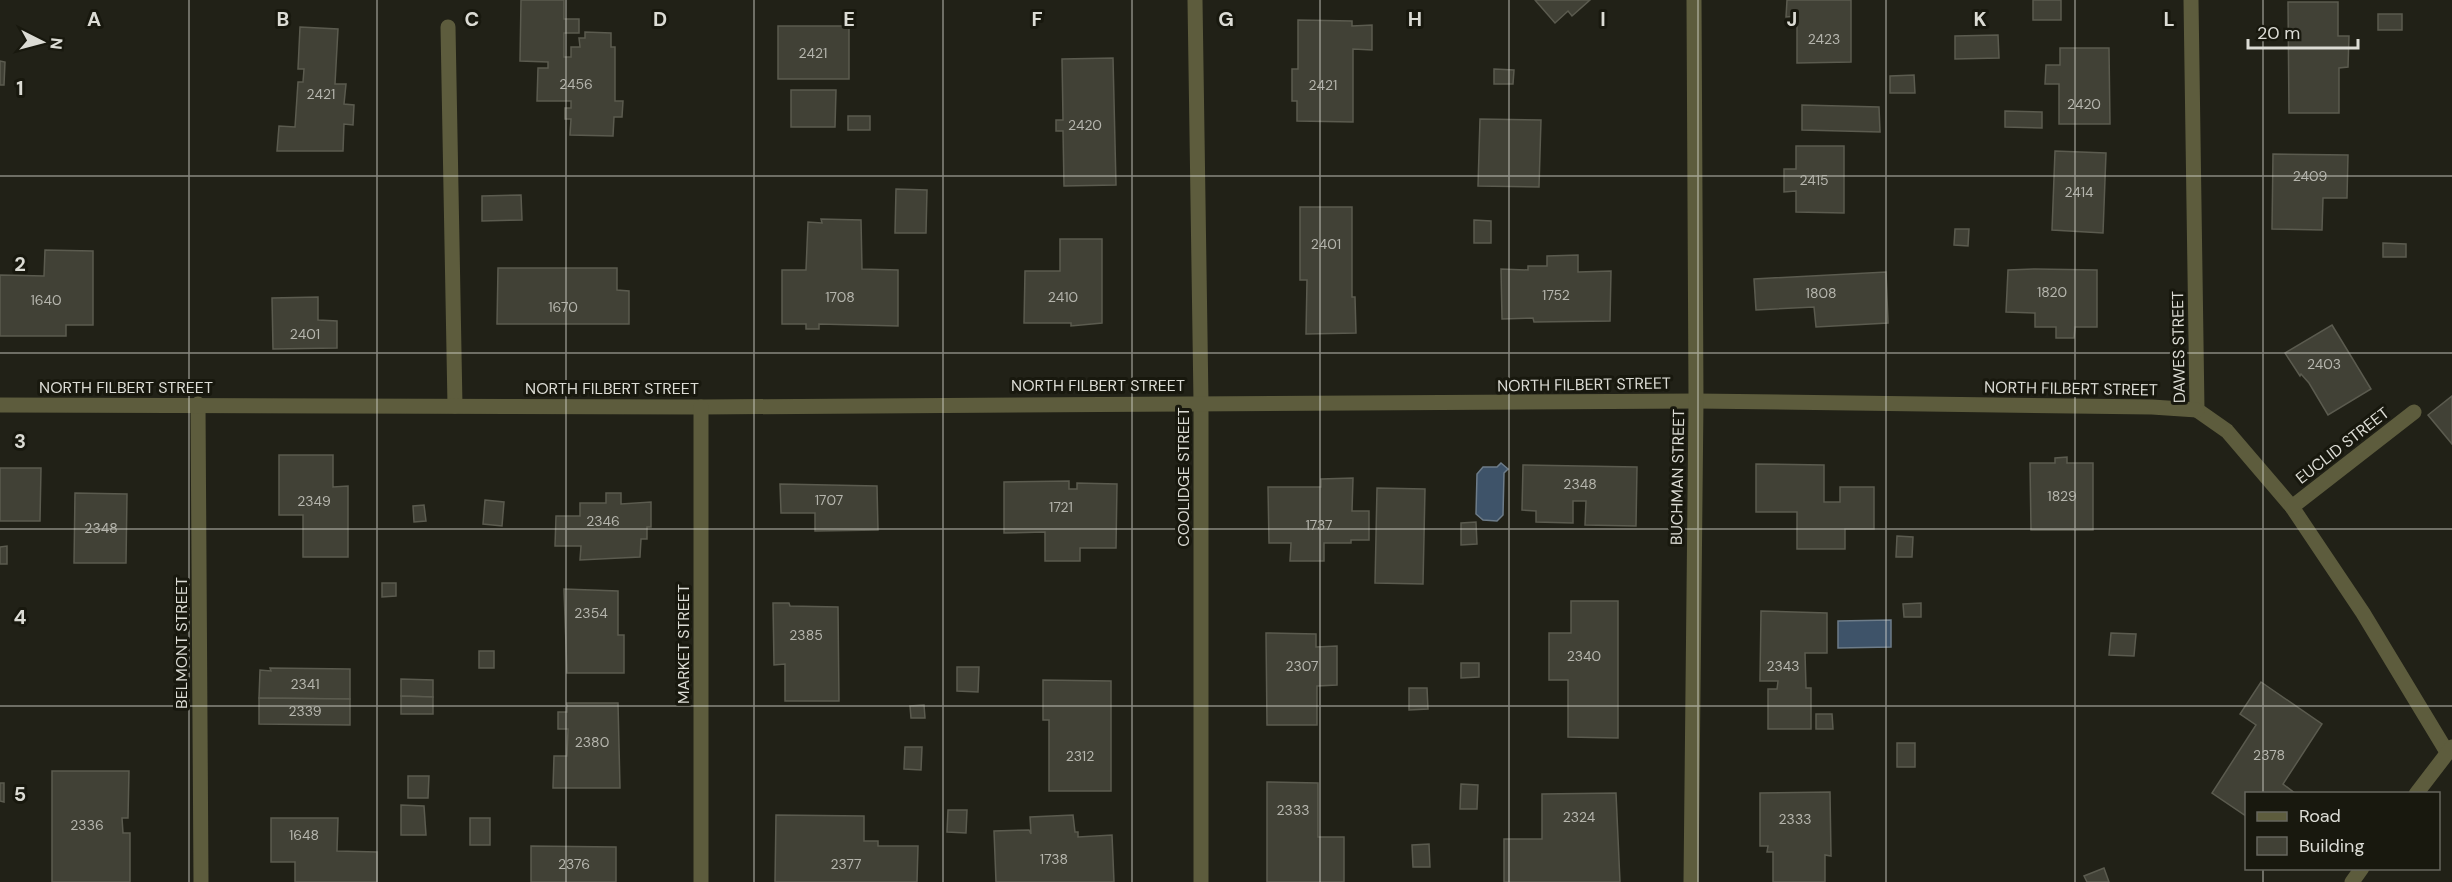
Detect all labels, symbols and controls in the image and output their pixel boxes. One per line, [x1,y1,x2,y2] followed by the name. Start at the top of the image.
[87,6,101,32] text: A
[277,6,289,32] text: B
[465,6,479,32] text: C
[653,6,667,32] text: D
[843,6,855,32] text: E
[1031,6,1043,32] text: F
[1218,6,1234,32] text: G
[1408,6,1422,32] text: H
[1600,6,1606,32] text: I
[1787,6,1797,32] text: J
[1973,6,1987,32] text: K
[2163,6,2175,32] text: L
[12,12,72,72] north arrow
[2248,12,2358,50] scale bar
[2257,21,2300,45] text: 20 m
[1808,30,1840,48] house number: 2423
[45,37,67,50] text: N
[799,44,827,62] house number: 2421
[16,75,24,101] text: 1
[559,75,593,93] house number: 2456
[1309,76,1337,94] house number: 2421
[307,85,335,103] house number: 2421
[2067,95,2101,113] house number: 2420
[1068,116,1102,134] house number: 2420
[2293,167,2328,185] house number: 2409
[1799,171,1829,189] house number: 2415
[2064,183,2094,201] house number: 2414
[1311,235,1341,253] house number: 2401
[14,251,26,277] text: 2
[2037,283,2067,301] house number: 1820
[1806,284,1836,302] house number: 1808
[1542,286,1570,304] house number: 1752
[825,288,855,306] house number: 1708
[1048,288,1078,306] house number: 2410
[30,291,62,309] house number: 1640
[2167,291,2190,403] street label: DAWES STREET
[548,298,578,316] house number: 1670
[290,325,320,343] house number: 2401
[2307,355,2341,373] house number: 2403
[1497,372,1671,397] street label: NORTH FILBERT STREET
[1011,375,1185,396] street label: NORTH FILBERT STREET
[1984,376,2158,401] street label: NORTH FILBERT STREET
[39,377,213,398] street label: NORTH FILBERT STREET
[525,378,699,399] street label: NORTH FILBERT STREET
[2291,402,2393,488] street label: EUCLID STREET
[1173,407,1194,547] street label: COOLIDGE STREET
[1666,409,1689,545] street label: BUCHMAN STREET
[14,428,26,454] text: 3
[1563,475,1597,493] house number: 2348
[2047,487,2077,505] house number: 1829
[815,491,843,509] house number: 1707
[297,492,331,510] house number: 2349
[1049,498,1073,516] house number: 1721
[586,512,620,530] house number: 2346
[1306,516,1333,534] house number: 1737
[84,519,118,537] house number: 2348
[171,577,192,709] street label: BELMONT STREET
[673,584,694,704] street label: MARKET STREET
[14,604,27,630] text: 4
[574,604,608,622] house number: 2354
[789,626,823,644] house number: 2385
[1567,647,1601,665] house number: 2340
[1285,657,1319,675] house number: 2307
[1766,657,1800,675] house number: 2343
[290,675,320,693] house number: 2341
[289,702,322,720] house number: 2339
[575,733,609,751] house number: 2380
[2253,746,2285,764] house number: 2378
[1066,747,1094,765] house number: 2312
[14,781,26,807] text: 5
[2245,792,2440,870] legend
[1277,801,1309,819] house number: 2333
[2299,804,2341,828] text: Road
[1563,808,1596,826] house number: 2324
[1779,810,1811,828] house number: 2333
[70,816,104,834] house number: 2336
[289,826,319,844] house number: 1648
[2299,834,2364,858] text: Building
[1040,850,1068,868] house number: 1738
[558,855,590,873] house number: 2376
[830,855,862,873] house number: 2377

